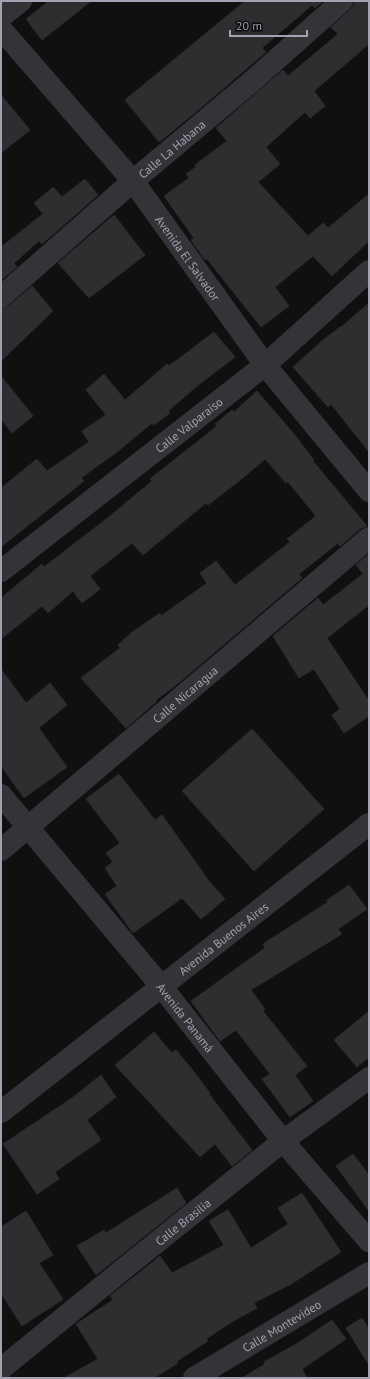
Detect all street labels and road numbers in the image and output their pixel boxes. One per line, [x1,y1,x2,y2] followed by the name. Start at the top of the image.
[135,116,208,181] street label: Calle La Habana
[152,212,224,304] street label: Avenida El Salvador
[152,394,225,456] street label: Calle Valparaíso
[149,662,220,726] street label: Calle Nicaragua
[175,898,271,978] street label: Avenida Buenos Aires
[154,980,218,1055] street label: Avenida Panamá
[152,1195,214,1248] street label: Calle Brasilia
[239,1296,324,1355] street label: Calle Montevideo

